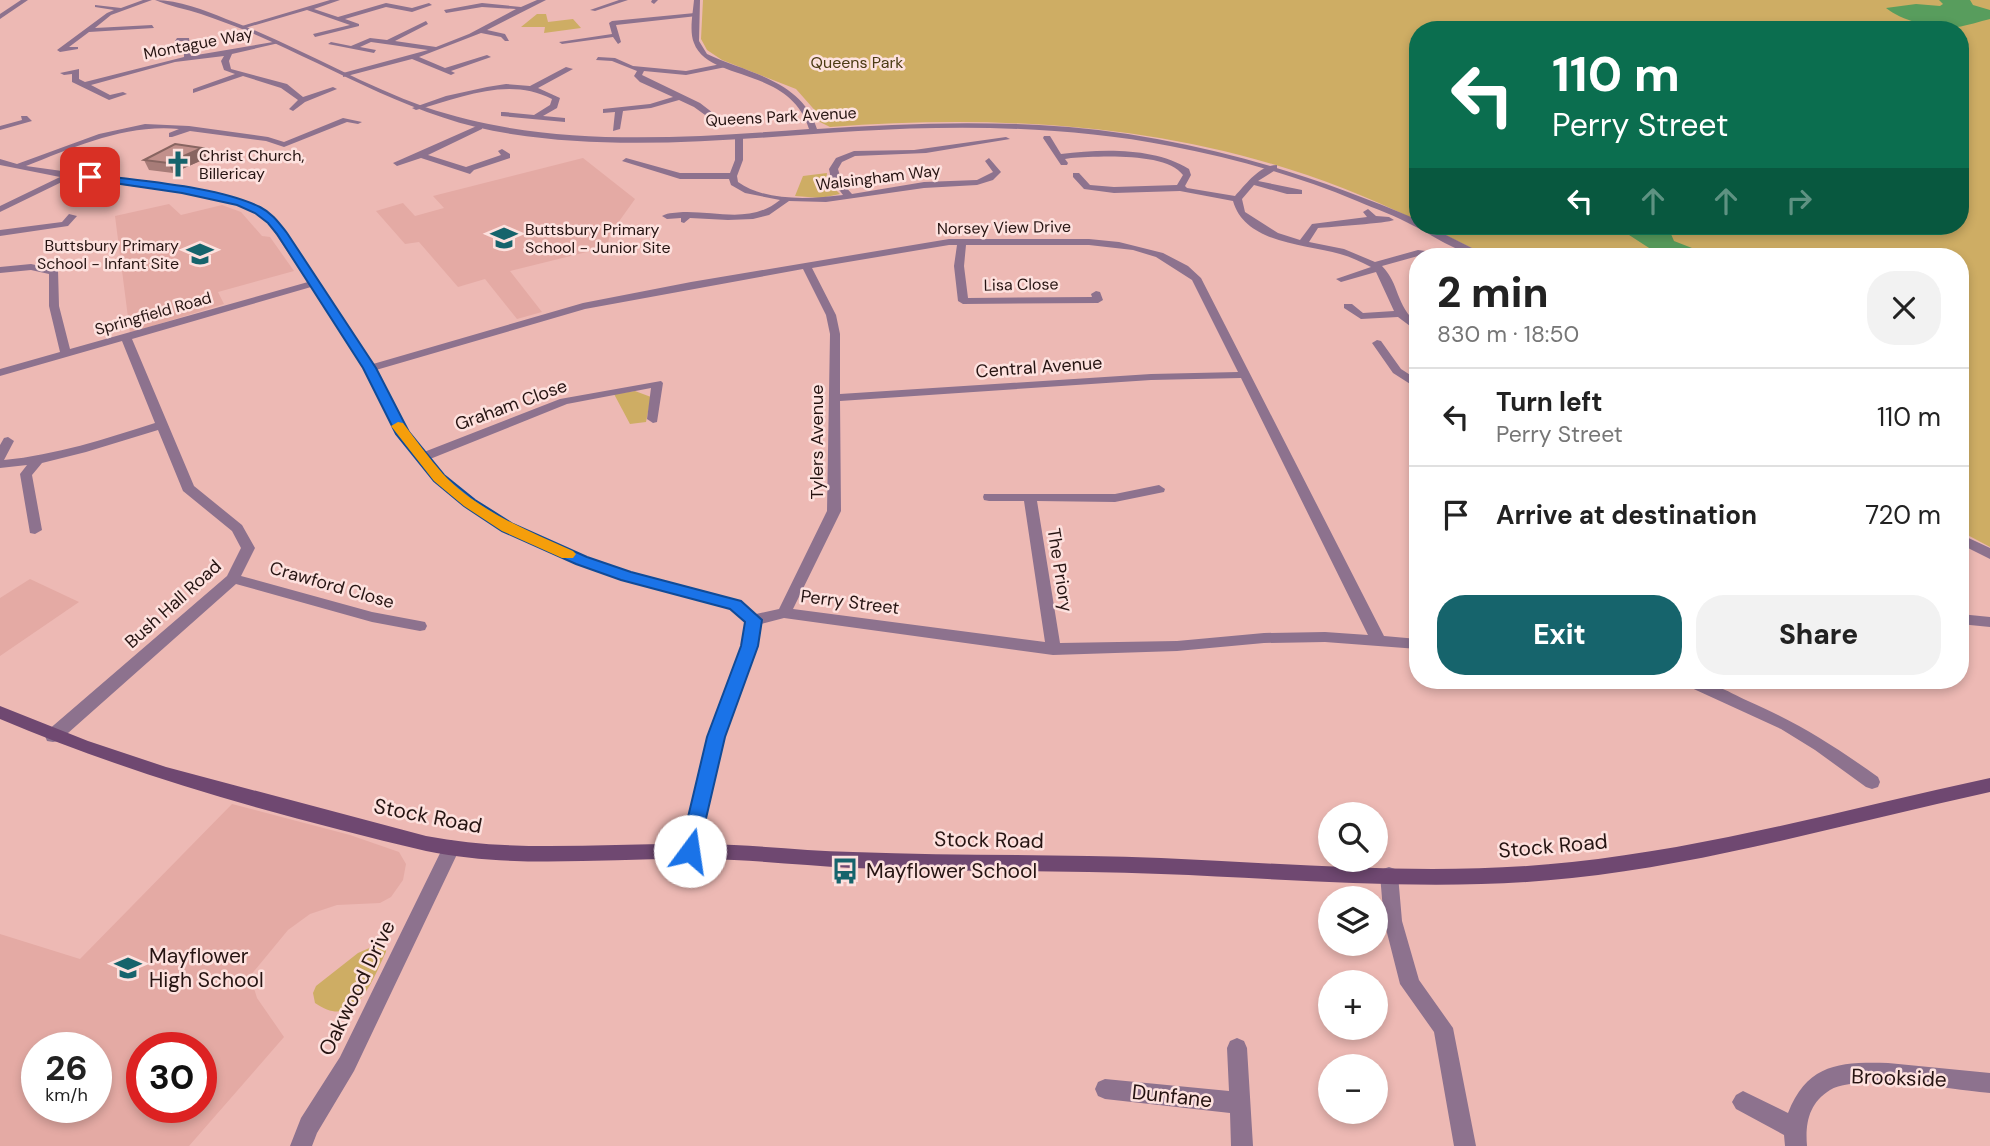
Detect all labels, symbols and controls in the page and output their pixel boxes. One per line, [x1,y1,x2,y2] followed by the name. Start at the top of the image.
[142,23,254,64] street label: Montague Way
[1552,42,1680,106] text: 110 m
[1437,49,1528,140] icon: left
[811,52,903,73] park label: Queens Park
[705,102,857,131] street label: Queens Park Avenue
[1552,104,1728,146] text: Perry Street
[199,145,304,184] place label: Christ Church, Billericay
[60,147,120,207] pin
[163,149,193,179] church icon: Christ Church, Billericay
[71,158,109,196] icon: arrive
[815,159,942,196] street label: Walsingham Way
[1561,182,1599,220] icon: left
[1634,182,1672,220] icon: ahead
[1707,182,1745,220] icon: ahead
[1780,182,1818,220] icon: right
[937,216,1071,239] street label: Norsey View Drive
[525,219,670,258] place label: Buttsbury Primary School - Junior Site
[489,223,519,253] school or university icon: Buttsbury Primary School - Junior Site
[37,235,179,274] place label: Buttsbury Primary School - Infant Site
[185,239,215,269] school or university icon: Buttsbury Primary School - Infant Site
[1437,265,1548,320] text: 2 min
[1867,271,1941,345] button: close
[983,273,1059,296] street label: Lisa Close
[92,287,214,340] street label: Springfield Road
[1437,319,1579,349] text: 830 m · 18:50
[975,351,1103,383] street label: Central Avenue
[451,374,571,436] street label: Graham Close
[805,384,829,500] street label: Tylers Avenue
[1496,385,1603,419] text: Turn left
[1437,398,1475,436] icon: left
[1877,400,1941,434] text: 110 m
[1496,419,1623,449] text: Perry Street
[1437,496,1475,534] icon: arrive
[1496,498,1757,532] text: Arrive at destination
[1865,498,1941,532] text: 720 m
[1042,527,1078,613] street label: The Priory
[120,554,226,654] street label: Bush Hall Road
[267,556,397,614] street label: Crawford Close
[799,584,901,620] street label: Perry Street
[1437,595,1682,675] button: Exit
[1696,595,1941,675] button: Share
[372,792,484,840] street label: Stock Road
[1318,802,1388,1124] map controls
[1318,802,1388,872] button: search
[653,814,727,888] position arrow
[934,825,1044,855] street label: Stock Road
[1497,827,1609,865] street label: Stock Road
[830,856,860,886] bus stop icon: Mayflower School
[866,857,1037,885] place label: Mayflower School
[1318,886,1388,956] button: layers
[312,916,402,1060] street label: Oakwood Drive
[149,942,264,994] place label: Mayflower High School
[113,953,143,983] school or university icon: Mayflower High School
[1318,970,1388,1040] button: +
[126,1032,217,1123] speed limit sign: 30
[45,1045,88,1091] text: 26
[1318,1054,1388,1124] button: −
[1851,1062,1947,1094] street label: Brookside
[1130,1078,1214,1114] street label: Dunfane
[45,1083,88,1107] text: km/h

